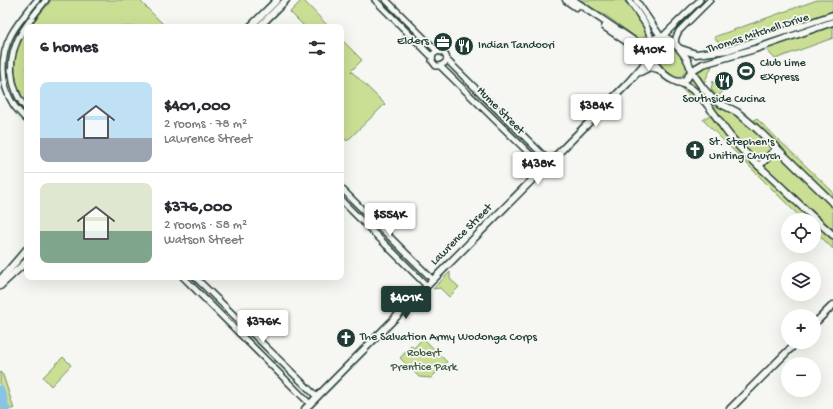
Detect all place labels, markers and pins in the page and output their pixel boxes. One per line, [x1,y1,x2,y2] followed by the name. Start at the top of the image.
[432,31,454,53] office icon: Elders
[397,35,430,49] place label: Elders
[453,35,475,57] restaurant icon: Indian Tandoori
[621,38,677,72] pin: $410K
[478,39,555,53] place label: Indian Tandoori
[760,57,806,85] place label: Club Lime Express
[735,60,757,82] sports icon: Club Lime Express
[713,70,735,92] restaurant icon: Southside Cucina
[682,93,766,107] place label: Southside Cucina
[568,94,624,128] pin: $384K
[709,136,781,164] place label: St. Stephen's Uniting Church
[684,139,706,161] church icon: St. Stephen's Uniting Church
[510,152,566,186] pin: $438K
[362,203,418,237] pin: $554K
[378,286,434,320] pin: $401K
[235,310,291,344] pin: $376K
[335,327,357,349] church icon: The Salvation Army Wodonga Corps
[359,331,537,345] place label: The Salvation Army Wodonga Corps

